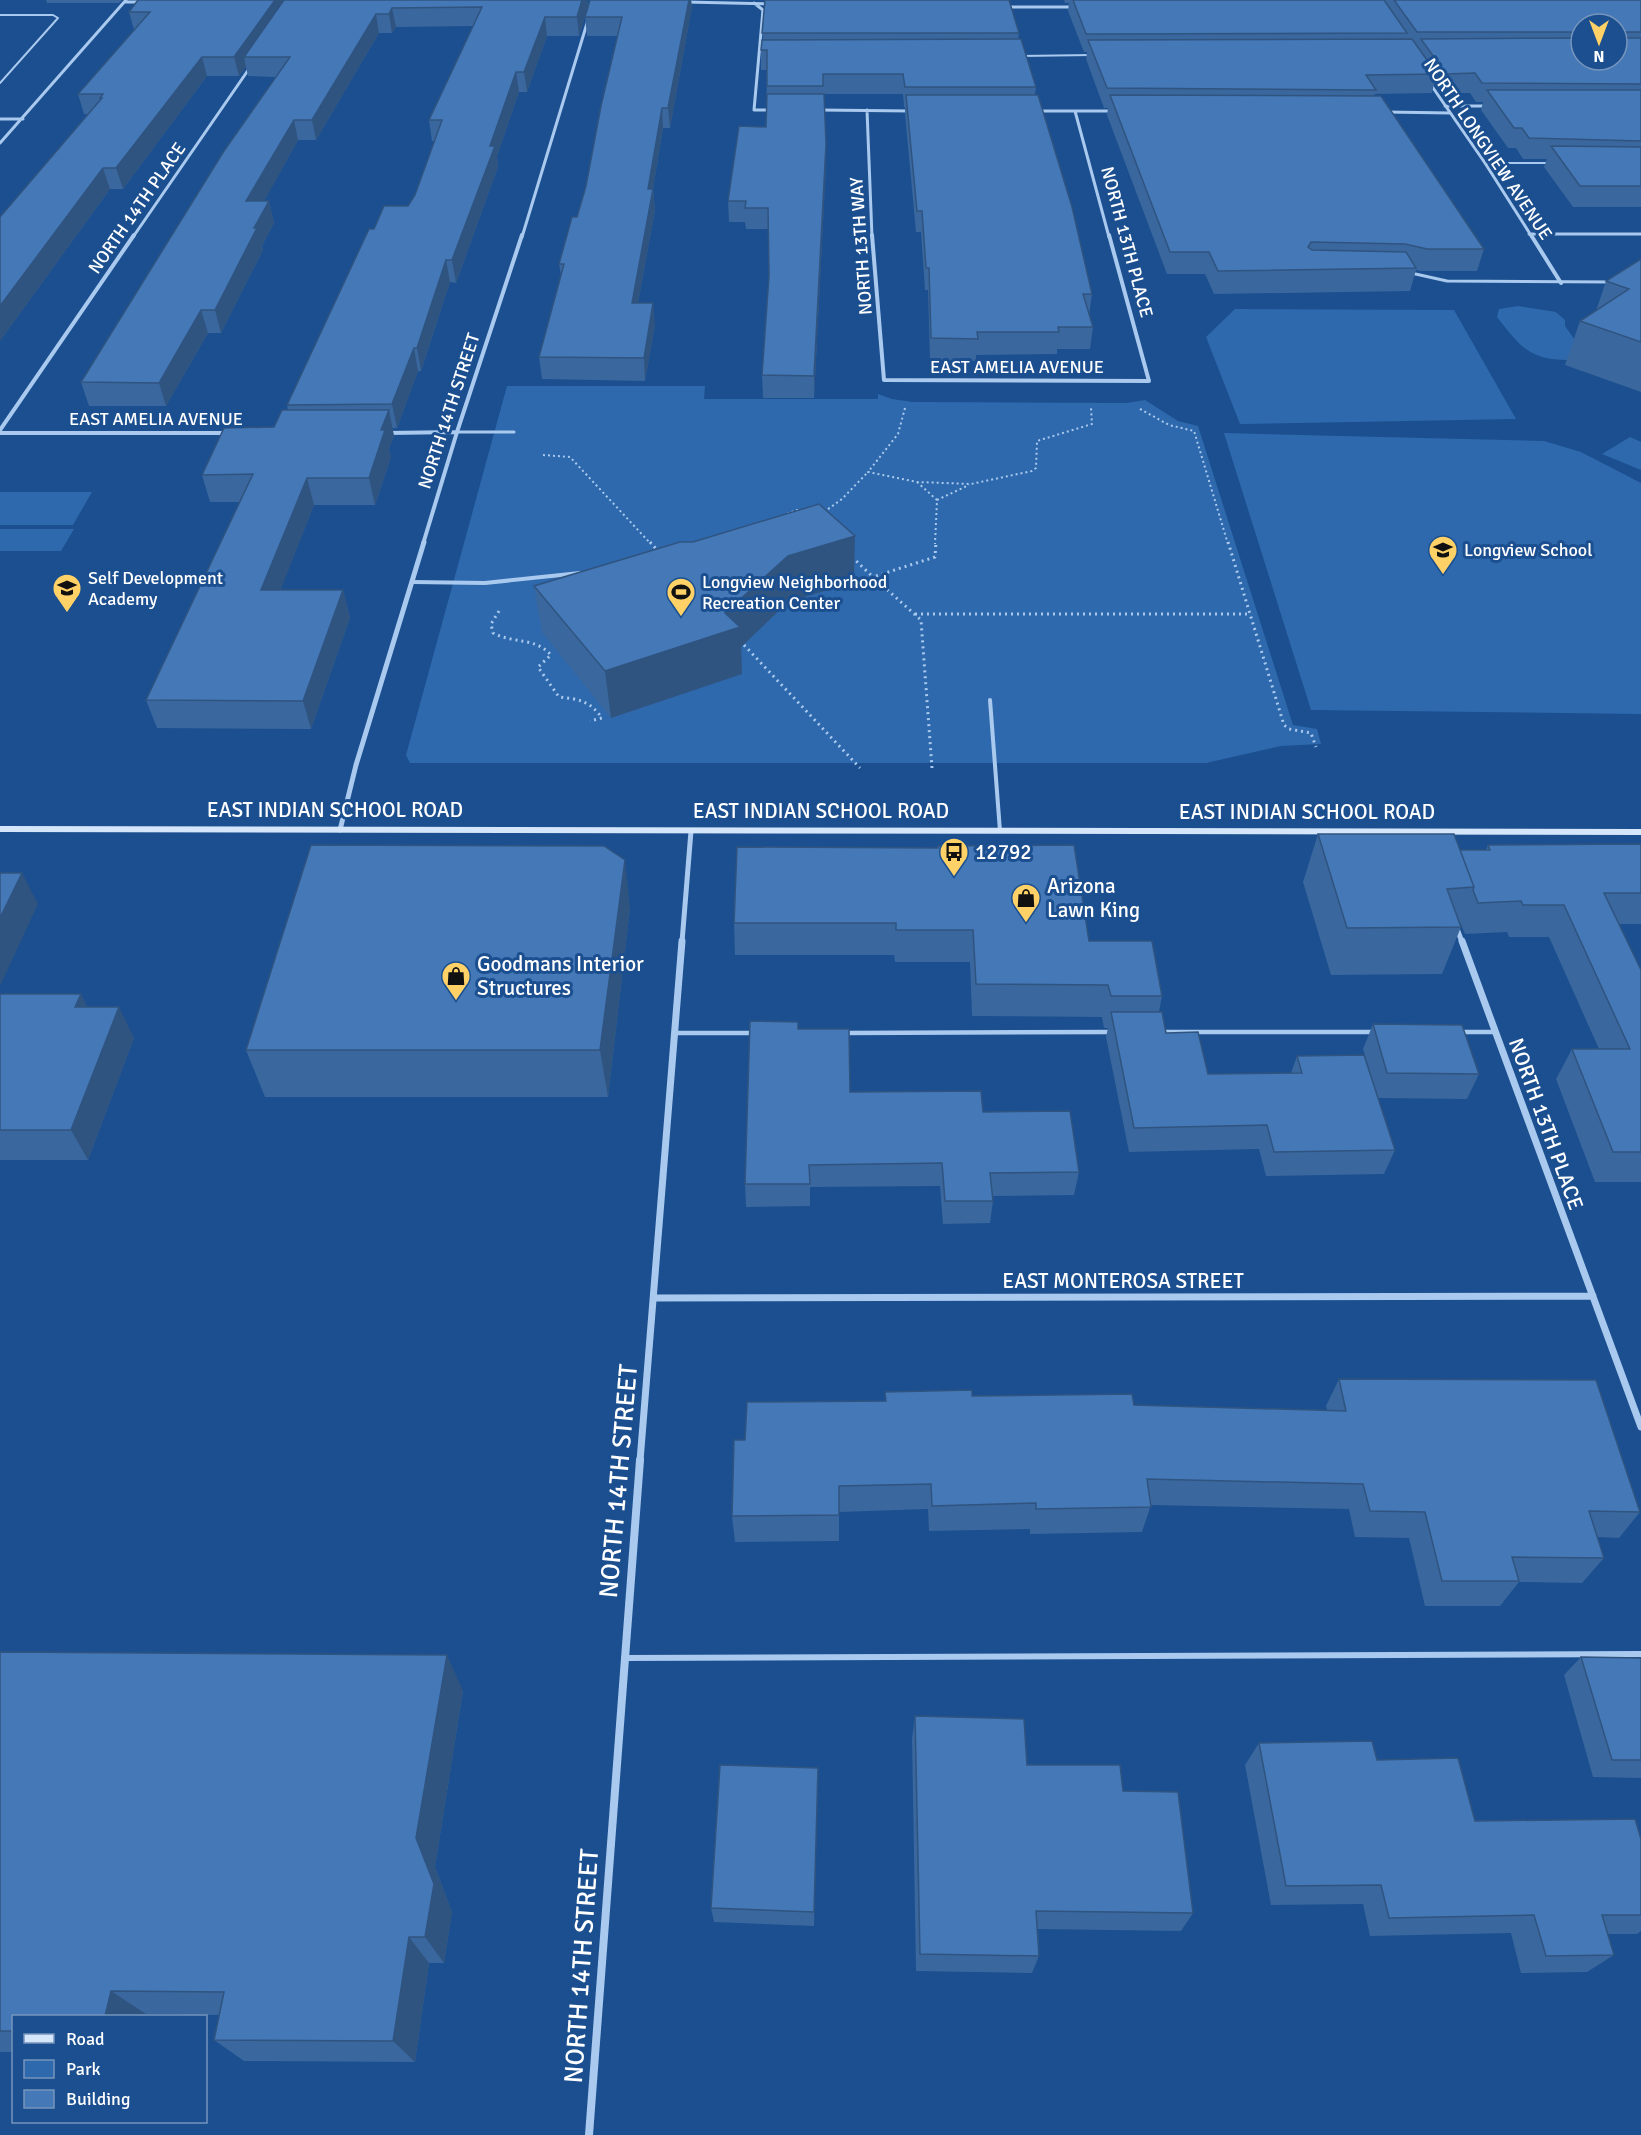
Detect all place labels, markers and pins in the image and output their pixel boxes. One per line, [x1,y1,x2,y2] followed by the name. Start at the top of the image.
[1427,534,1459,576] school or university icon: Longview School
[1464,539,1593,561] place label: Longview School
[88,567,223,610] place label: Self Development Academy
[702,571,887,614] place label: Longview Neighborhood Recreation Center
[51,572,83,614] school or university icon: Self Development Academy
[665,576,697,618] sports icon: Longview Neighborhood Recreation Center
[938,836,970,878] bus stop icon: 12792
[975,839,1032,865] place label: 12792
[1047,873,1140,923] place label: Arizona Lawn King
[1010,882,1042,924] shop icon: Arizona Lawn King
[477,951,644,1001] place label: Goodmans Interior Structures
[440,960,472,1002] shop icon: Goodmans Interior Structures

